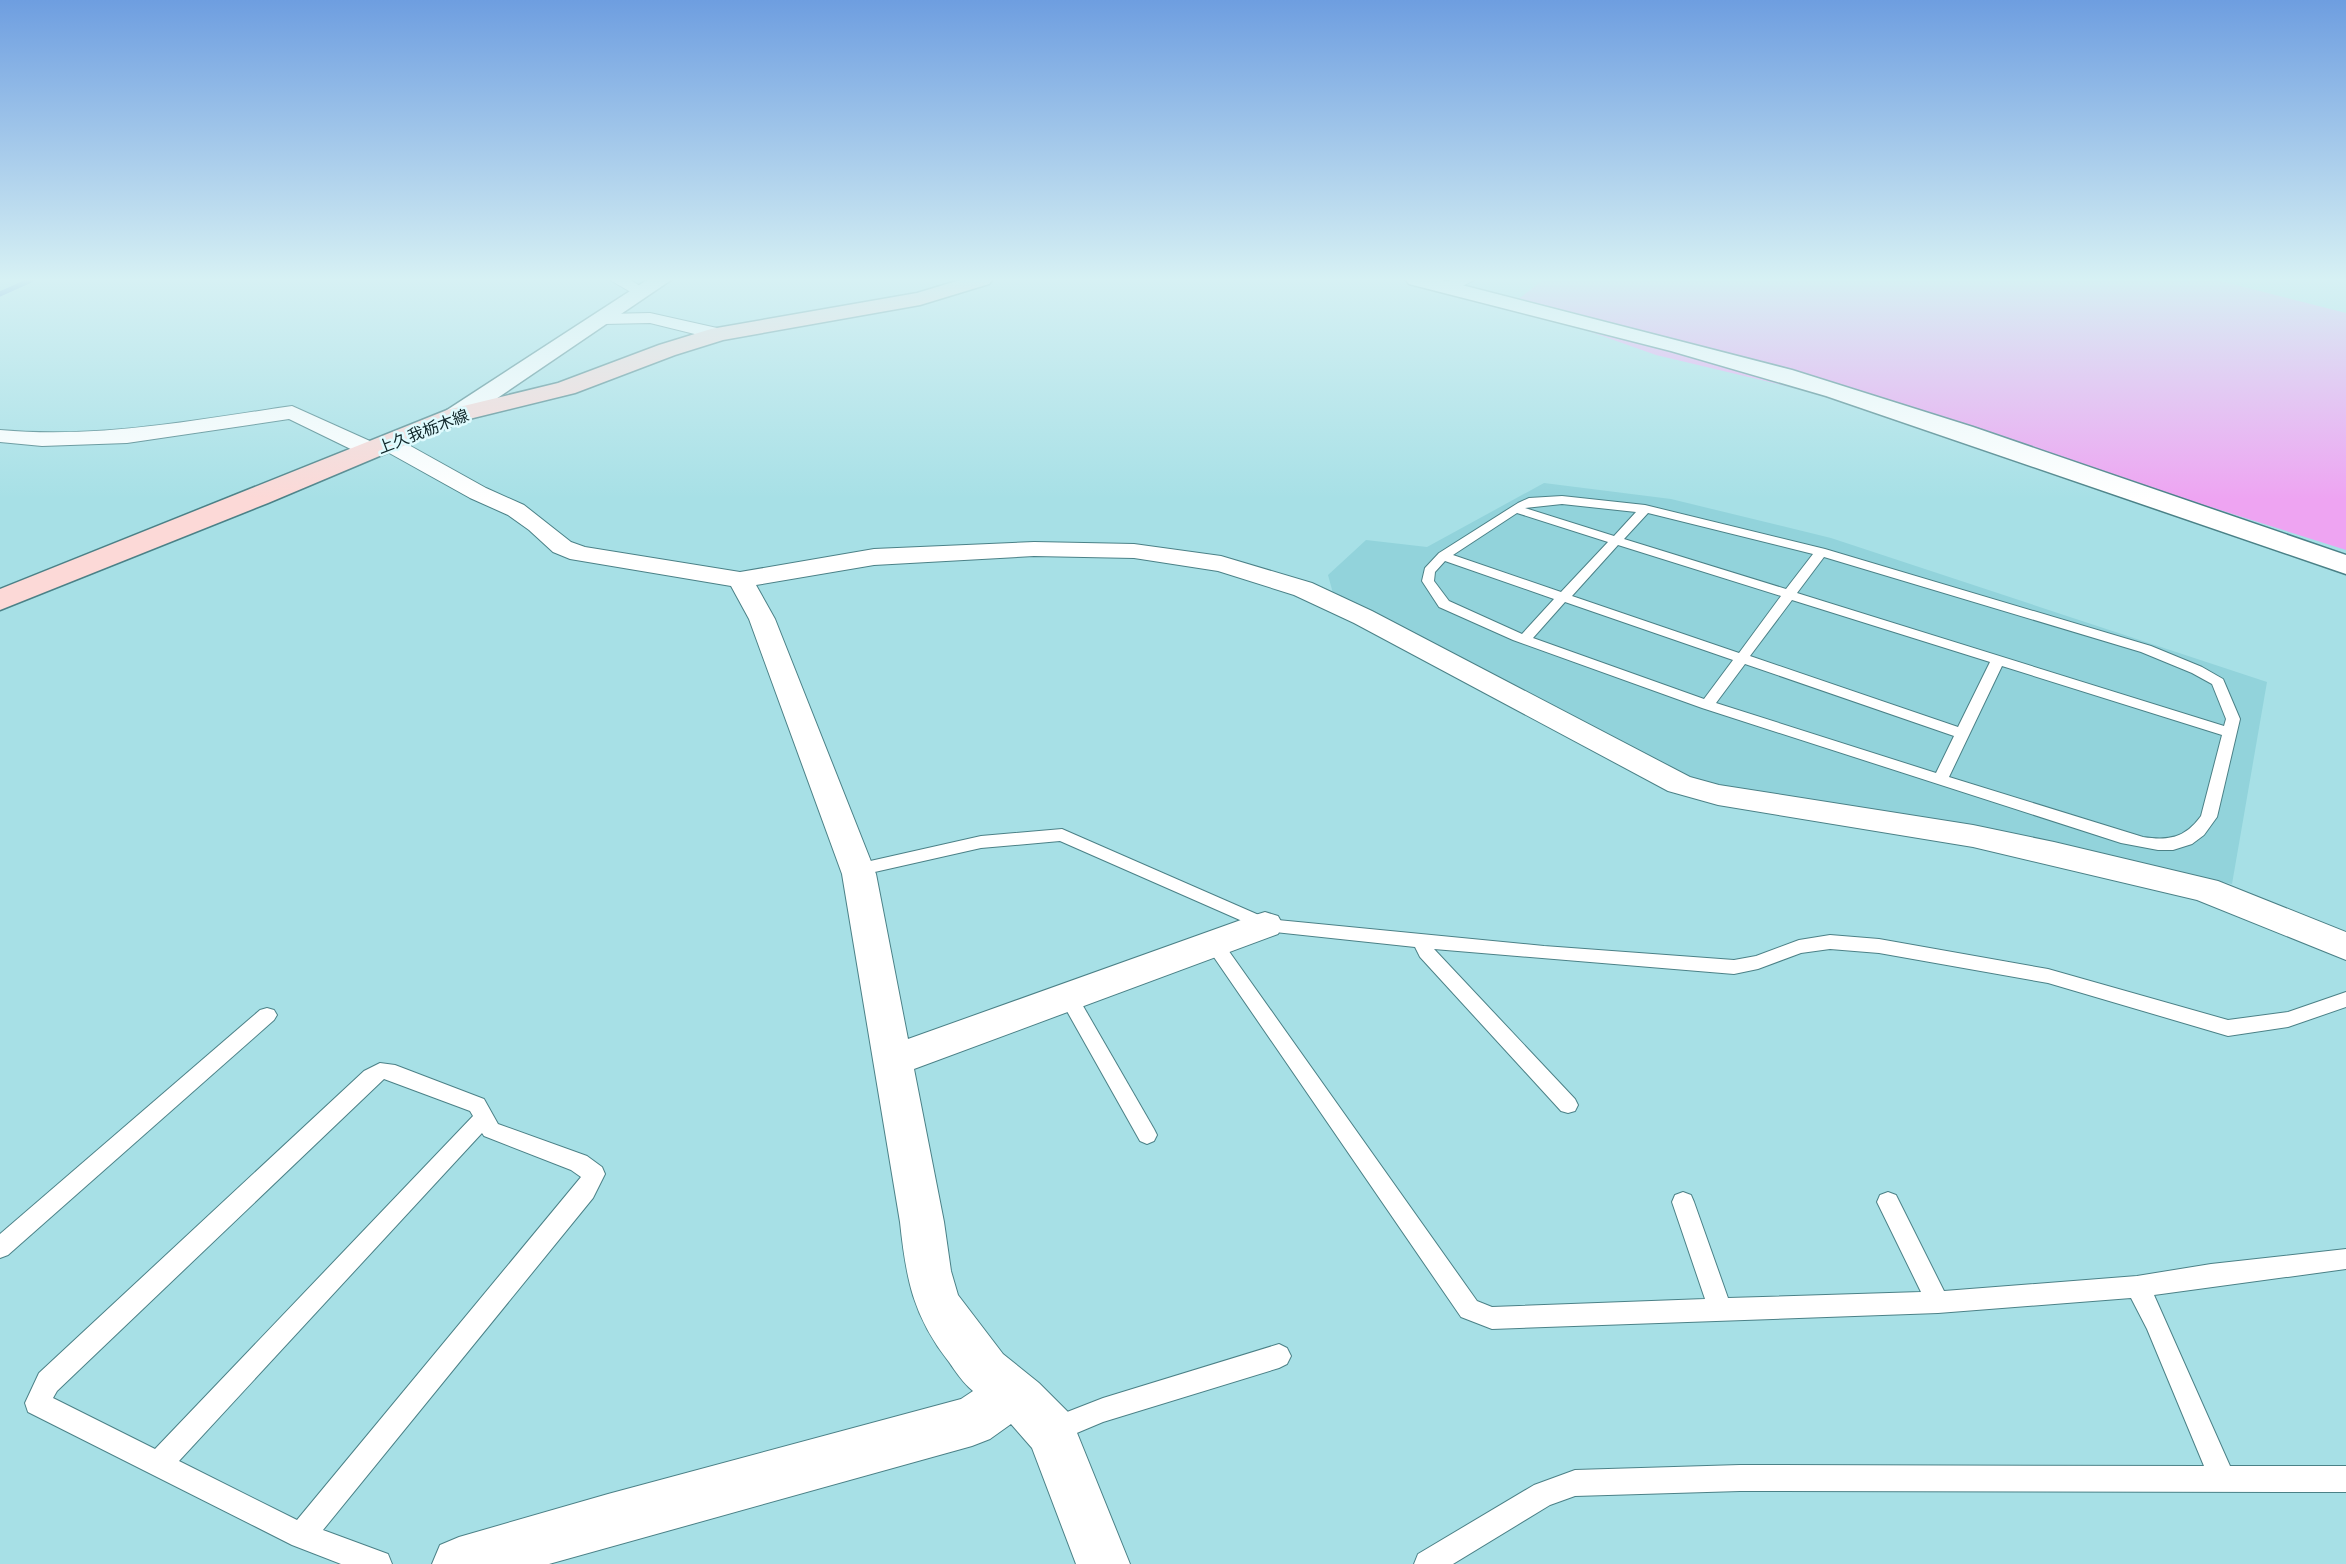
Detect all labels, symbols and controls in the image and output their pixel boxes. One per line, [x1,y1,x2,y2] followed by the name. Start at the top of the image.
[375,404,471,458] street label: 上久我栃木線

